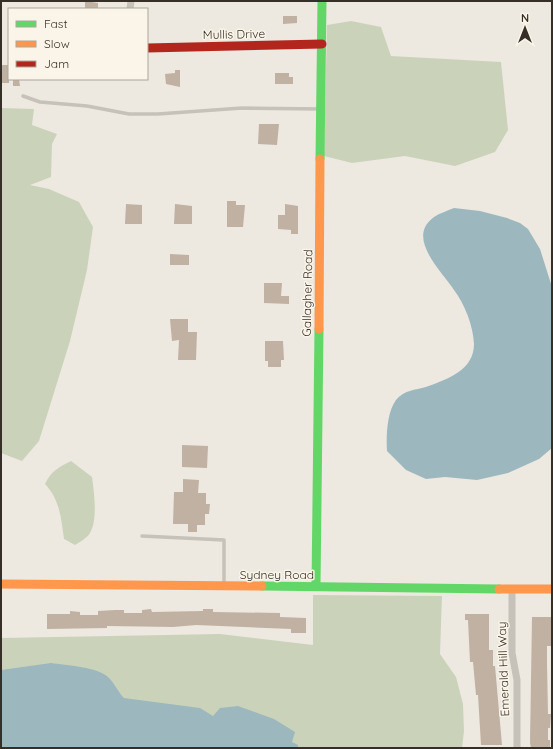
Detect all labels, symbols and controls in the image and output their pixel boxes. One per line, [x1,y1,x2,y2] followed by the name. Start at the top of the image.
[8,8,148,80] legend
[505,8,545,48] north arrow
[521,11,529,25] text: N
[44,16,68,31] text: Fast
[203,26,266,42] street label: Mullis Drive
[44,36,70,51] text: Slow
[44,56,69,71] text: Jam
[299,249,315,337] street label: Gallagher Road
[240,567,314,582] street label: Sydney Road
[494,621,512,717] street label: Emerald Hill Way

